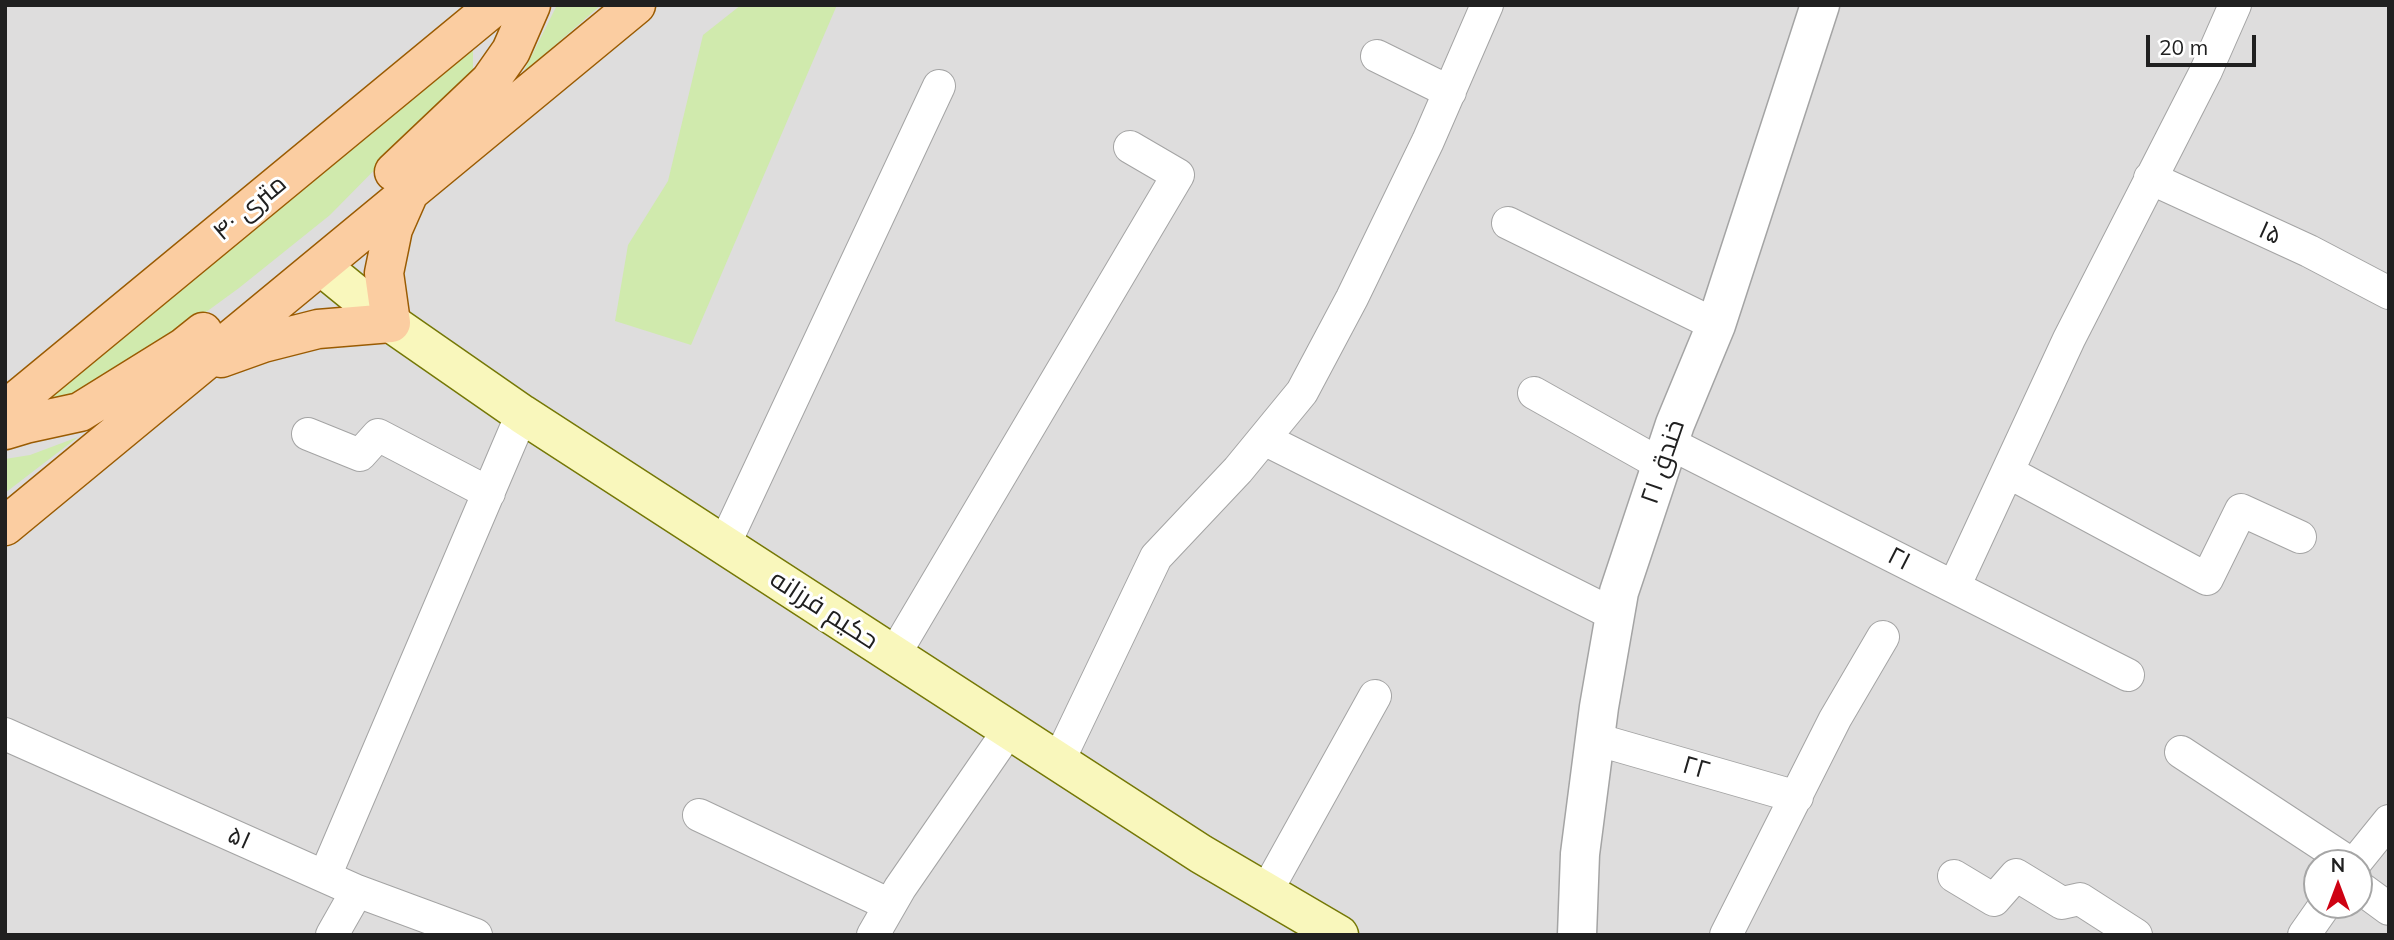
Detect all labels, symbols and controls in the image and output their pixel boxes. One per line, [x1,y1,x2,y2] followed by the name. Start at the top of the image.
[2149,21,2259,65] scale bar
[2159,34,2208,60] text: 20 m
[207,168,293,248] street label: ۴۰ متری
[2254,214,2286,252] street label: ۱۵
[1634,416,1692,508] street label: ۲۱ خندق
[1882,540,1916,578] street label: ۲۱
[764,564,884,656] street label: حکیم فرزانه
[1679,749,1713,787] street label: ۲۲
[223,819,255,857] street label: ۵۱
[2303,849,2373,919] north arrow
[2331,853,2345,877] text: N

